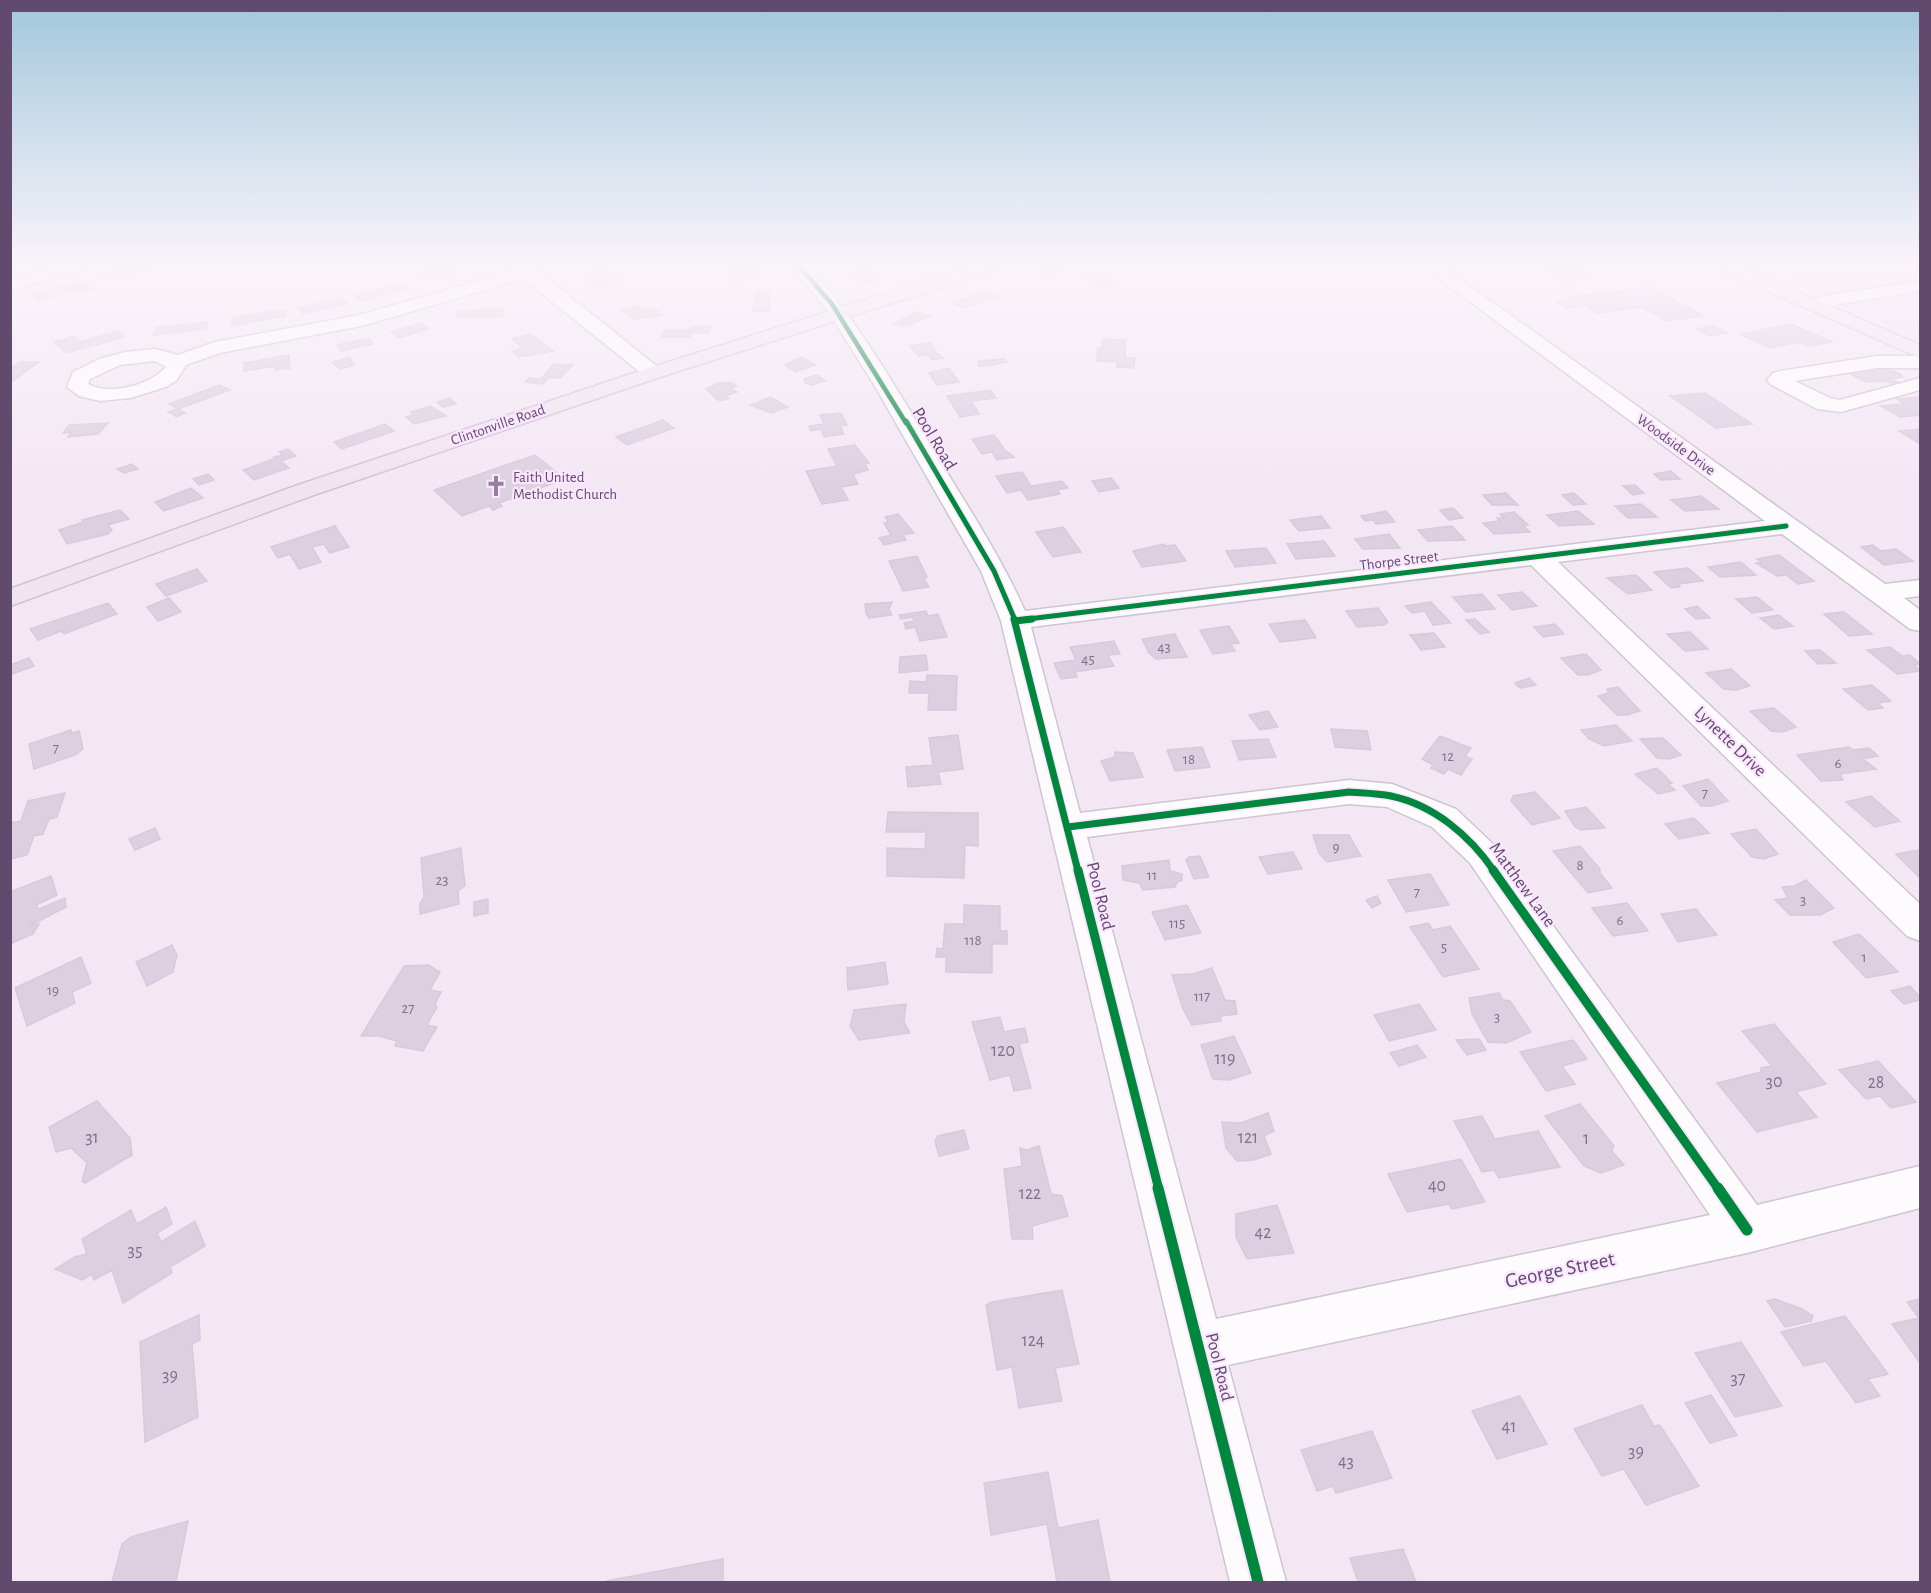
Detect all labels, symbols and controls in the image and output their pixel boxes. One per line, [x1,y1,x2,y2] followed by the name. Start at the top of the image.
[449,402,547,448] street label: Clintonville Road
[908,405,960,473] street label: Pool Road
[1634,412,1718,478] street label: Woodside Drive
[513,470,617,502] place label: Faith United Methodist Church
[484,474,508,498] church icon: Faith United Methodist Church
[1359,549,1440,573] street label: Thorpe Street
[1157,640,1171,655] house number: 43
[1081,652,1095,667] house number: 45
[1691,703,1769,781] street label: Lynette Drive
[53,741,59,756] house number: 7
[1442,749,1454,764] house number: 12
[1183,752,1195,767] house number: 18
[1834,756,1842,771] house number: 6
[1702,786,1708,801] house number: 7
[1485,839,1559,931] street label: Matthew Lane
[1332,840,1340,855] house number: 9
[1576,858,1584,873] house number: 8
[1083,860,1117,932] street label: Pool Road
[1147,868,1157,883] house number: 11
[435,873,449,888] house number: 23
[1414,885,1420,900] house number: 7
[1800,893,1806,908] house number: 3
[1616,913,1624,928] house number: 6
[1169,916,1185,931] house number: 115
[964,933,982,948] house number: 118
[1441,940,1447,955] house number: 5
[1861,950,1867,965] house number: 1
[47,983,59,998] house number: 19
[1194,989,1210,1004] house number: 117
[401,1001,415,1016] house number: 27
[1494,1010,1500,1025] house number: 3
[991,1042,1015,1060] house number: 120
[1215,1050,1235,1068] house number: 119
[1766,1073,1782,1091] house number: 30
[1868,1074,1884,1092] house number: 28
[85,1129,99,1147] house number: 31
[1238,1129,1258,1147] house number: 121
[1583,1130,1589,1148] house number: 1
[1428,1177,1446,1195] house number: 40
[1019,1185,1041,1203] house number: 122
[1255,1224,1271,1242] house number: 42
[128,1242,142,1260] house number: 35
[1503,1248,1617,1292] street label: George Street
[1202,1331,1236,1403] street label: Pool Road
[1021,1332,1045,1350] house number: 124
[162,1367,178,1385] house number: 39
[1731,1370,1745,1388] house number: 37
[1502,1418,1516,1436] house number: 41
[1628,1443,1644,1461] house number: 39
[1338,1453,1354,1471] house number: 43

